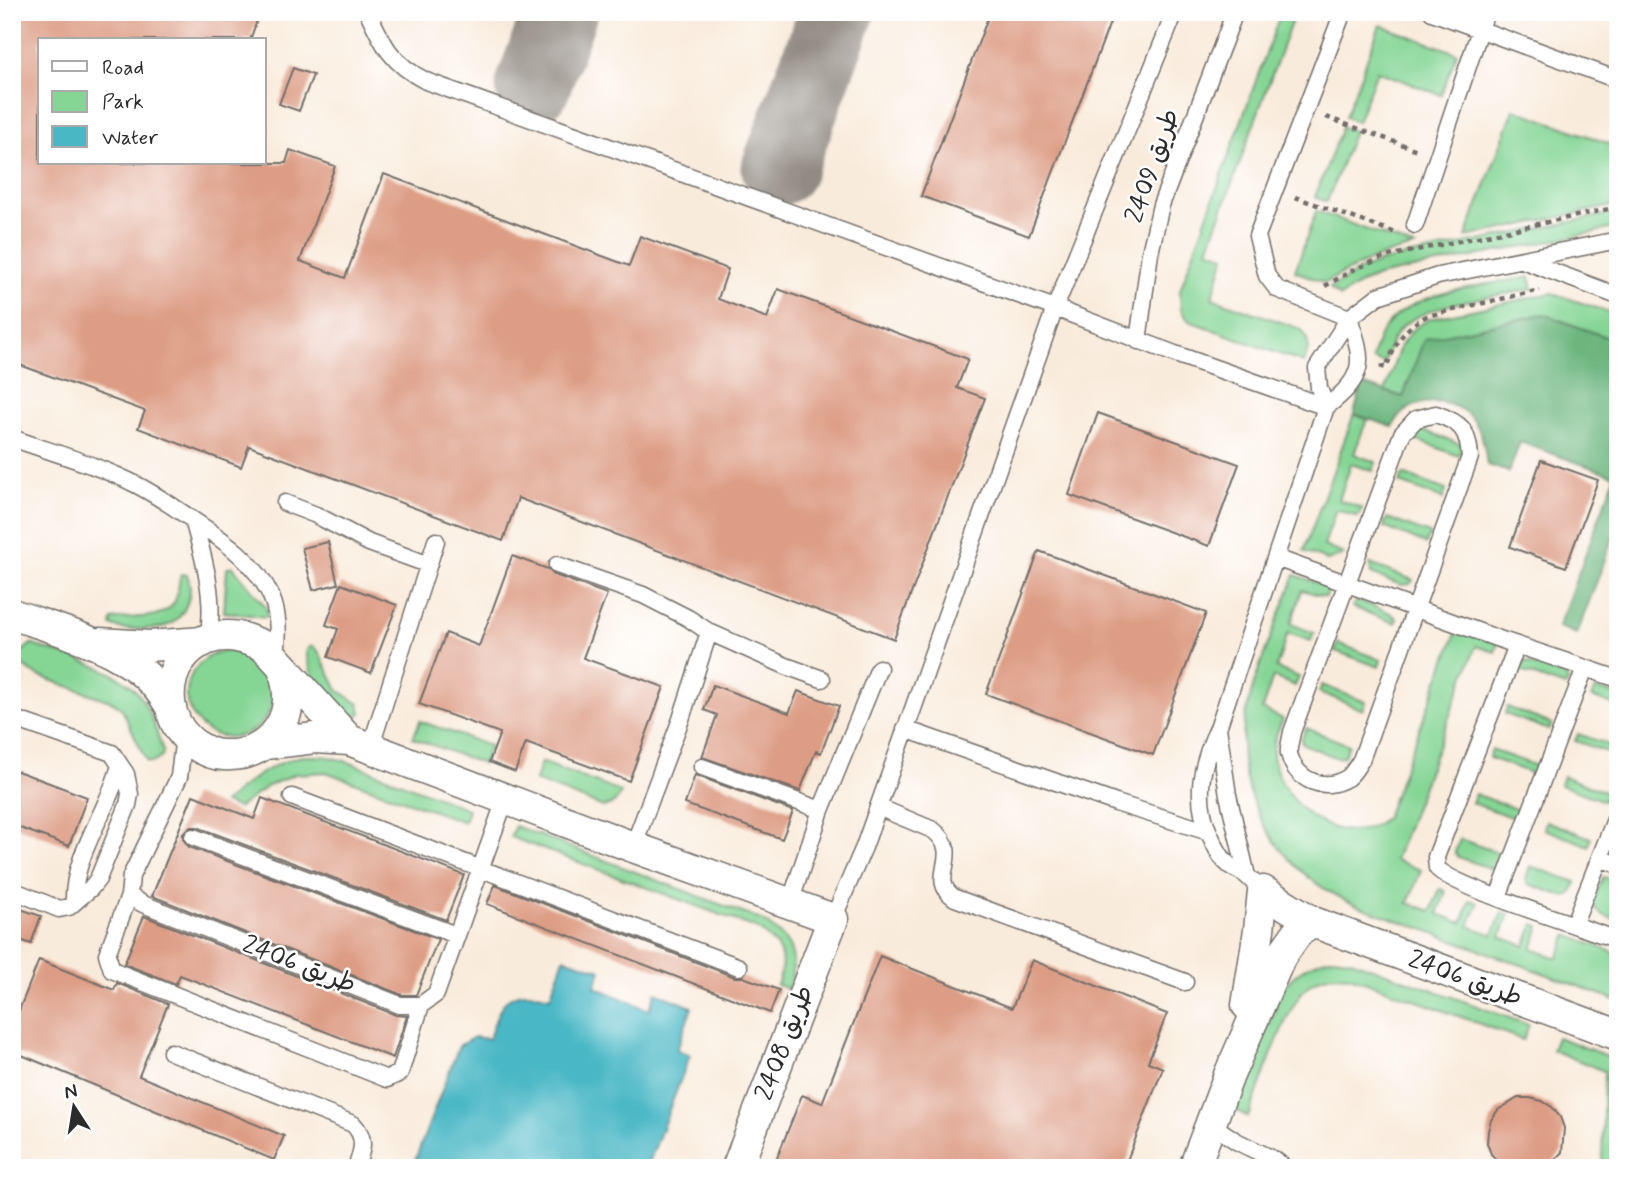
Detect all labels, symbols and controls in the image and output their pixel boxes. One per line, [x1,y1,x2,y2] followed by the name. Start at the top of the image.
[38,38,266,164] legend
[102,54,144,82] text: Road
[102,88,144,116] text: Park
[1118,104,1188,228] street label: طريق 2409
[102,124,158,152] text: Water
[237,928,361,1002] street label: طريق 2406
[1403,943,1527,1015] street label: طريق 2406
[748,981,822,1105] street label: طريق 2408
[38,1072,108,1142] north arrow
[62,1078,80,1105] text: N

